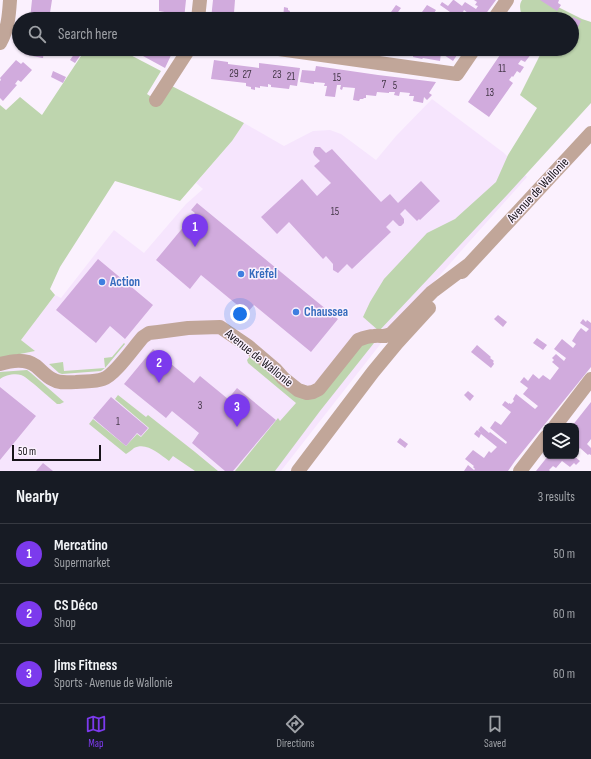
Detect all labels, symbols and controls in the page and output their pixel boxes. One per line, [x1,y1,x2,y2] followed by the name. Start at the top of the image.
[12,12,579,56] search box
[26,23,48,45] icon: search
[58,25,118,44] text: Search here
[498,62,506,75] house number: 11
[229,67,239,80] house number: 29
[243,68,252,81] house number: 27
[272,68,282,81] house number: 23
[287,70,295,83] house number: 21
[333,71,341,84] house number: 15
[382,78,387,91] house number: 7
[393,79,397,92] house number: 5
[486,86,495,99] house number: 13
[503,154,572,227] street label: Avenue de Wallonie
[331,205,339,218] house number: 15
[182,214,208,247] pin: 1
[249,266,277,282] place label: Krëfel
[236,269,246,279] marker: Krëfel
[109,274,140,290] place label: Action
[97,277,107,287] marker: Action
[230,304,250,324] your location
[304,304,348,320] place label: Chaussea
[291,307,301,317] marker: Chaussea
[221,325,296,390] street label: Avenue de Wallonie
[146,350,172,383] pin: 2
[224,394,250,427] pin: 3
[198,399,203,412] house number: 3
[116,415,120,428] house number: 1
[543,423,579,459] map controls
[543,423,579,459] button: layers
[12,443,101,462] scale bar
[18,445,36,458] text: 50 m
[16,487,59,507] text: Nearby
[538,489,575,505] text: 3 results
[54,536,108,555] text: Mercatino
[26,546,32,562] text: 1
[554,546,575,562] text: 50 m
[54,555,110,571] text: Supermarket
[54,596,98,615] text: CS Déco
[26,606,32,622] text: 2
[553,606,575,622] text: 60 m
[54,615,76,631] text: Shop
[54,656,117,675] text: Jims Fitness
[26,666,32,682] text: 3
[553,666,575,682] text: 60 m
[54,675,173,691] text: Sports · Avenue de Wallonie
[85,713,107,750] tab: Map
[277,713,314,750] tab: Directions
[484,713,506,750] tab: Saved

